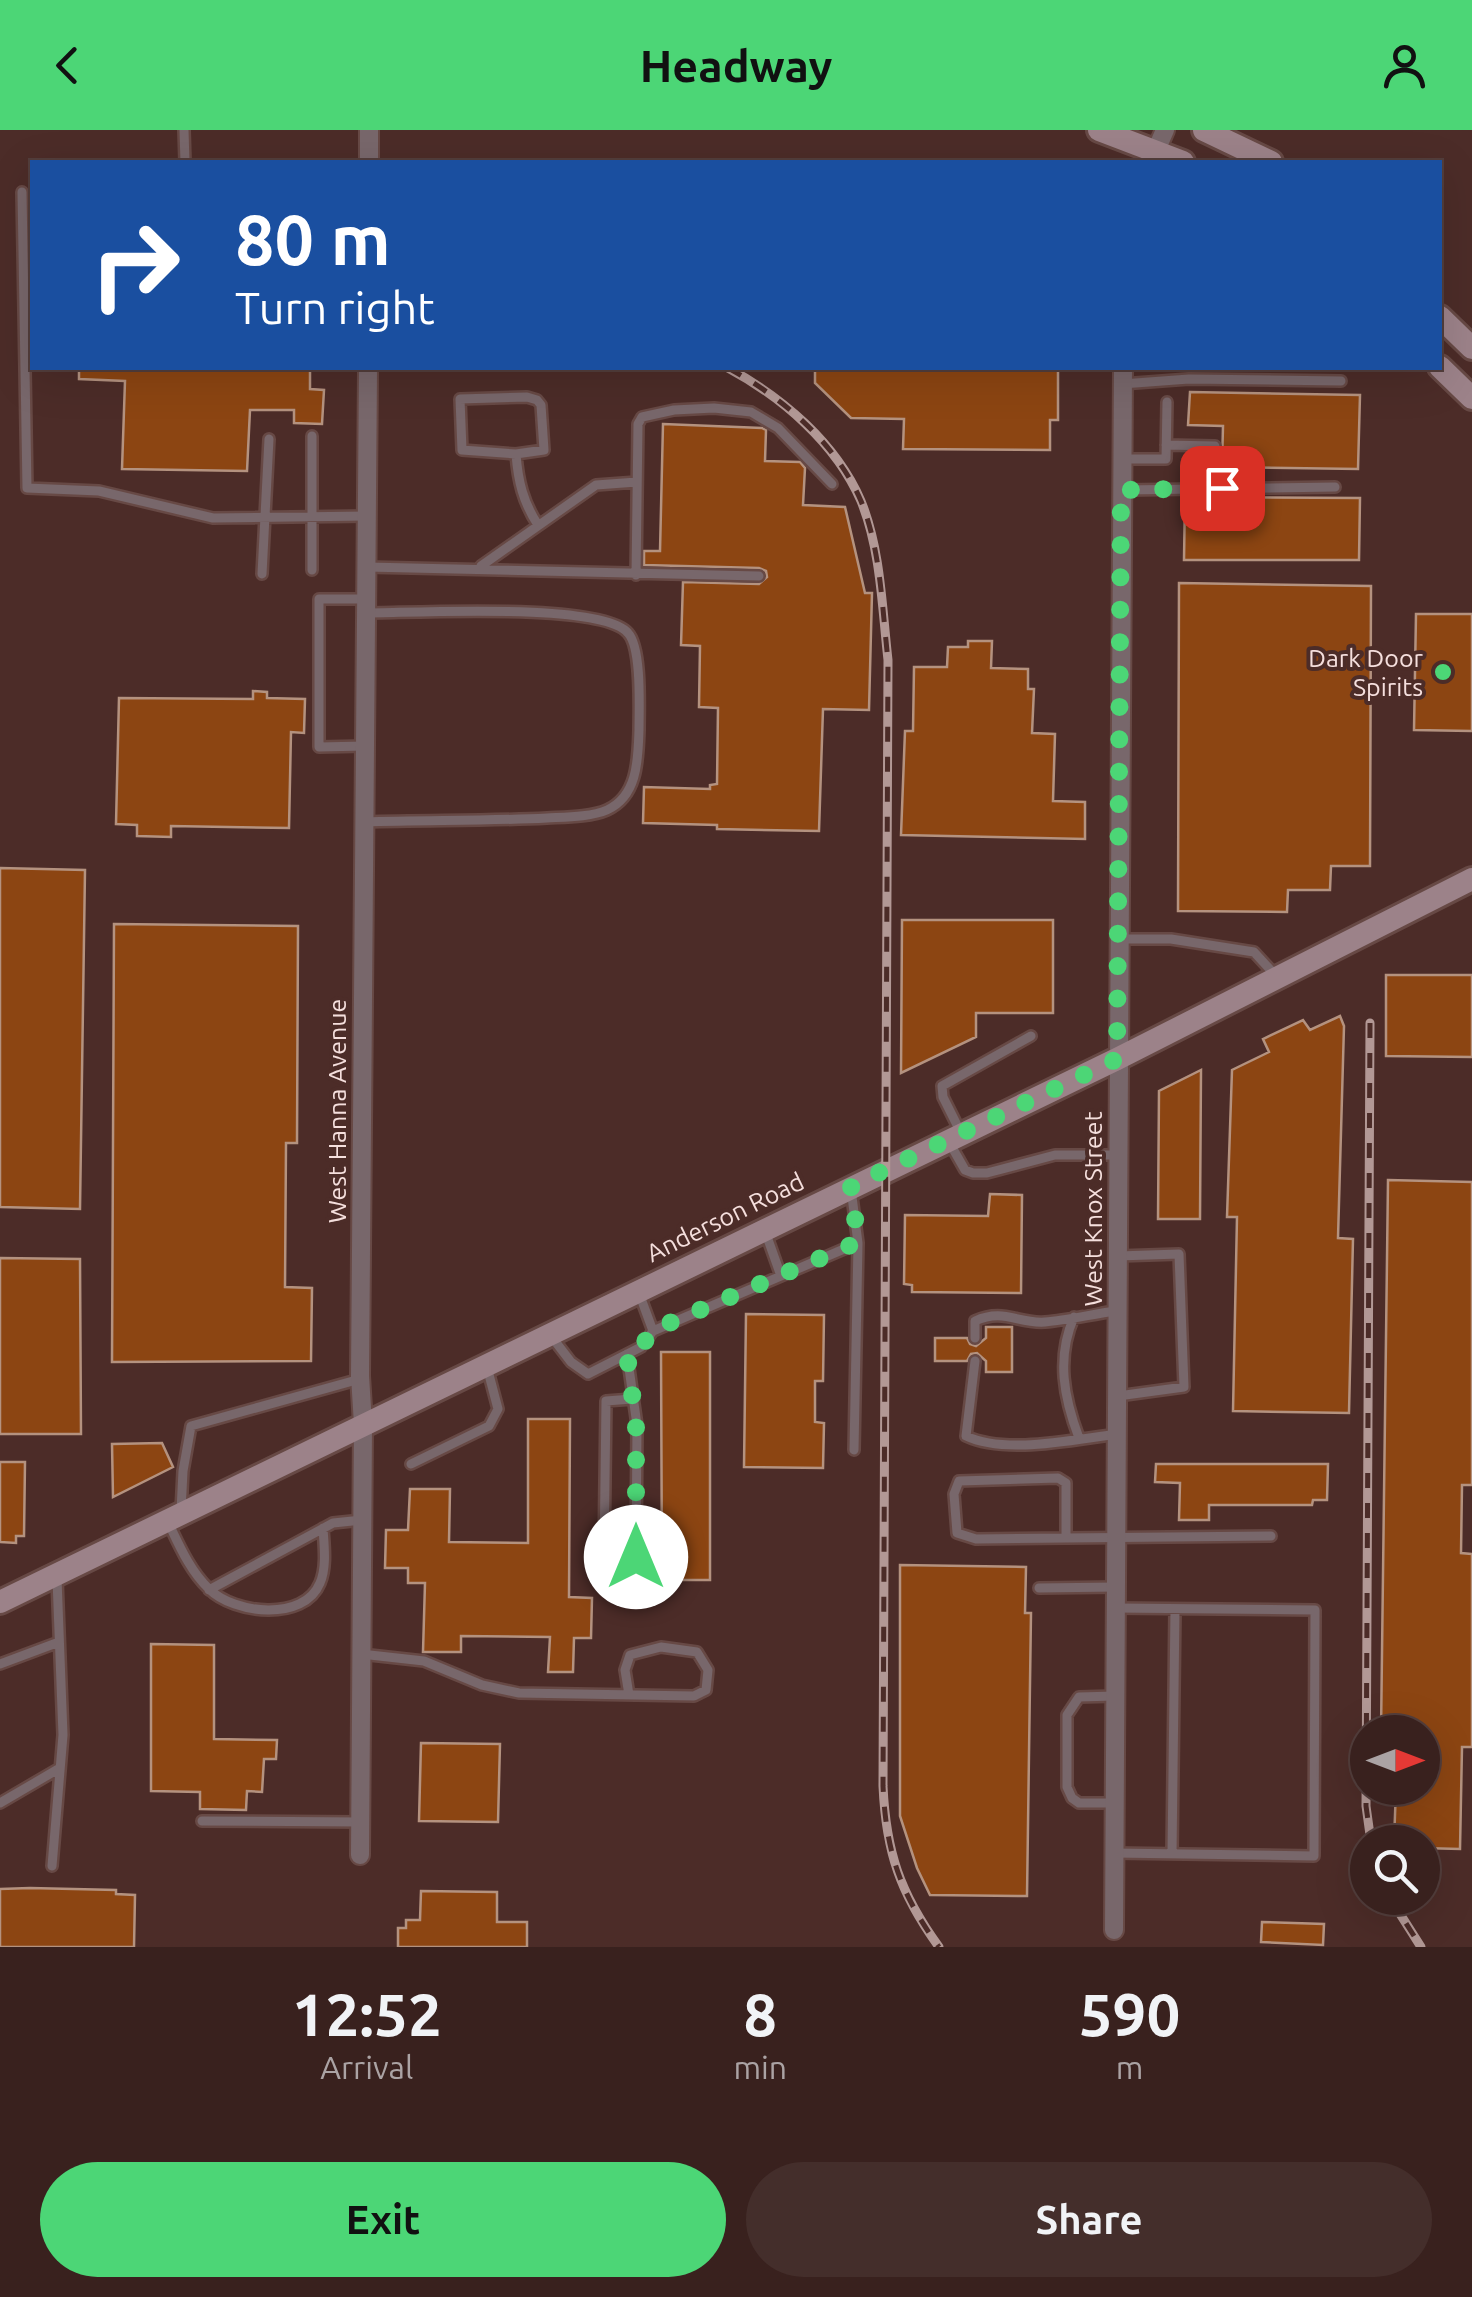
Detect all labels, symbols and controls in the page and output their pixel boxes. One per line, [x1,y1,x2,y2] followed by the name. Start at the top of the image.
[40,38,95,93] icon: back
[1377,38,1432,93] icon: person
[640,40,832,91] text: Headway
[70,200,200,330] icon: right
[235,200,391,278] text: 80 m
[235,282,435,333] text: Turn right
[1180,446,1265,531] pin
[1195,461,1250,516] icon: arrive
[1308,644,1424,701] place label: Dark Door Spirits
[1432,661,1454,683] marker: Dark Door Spirits
[323,999,351,1223] street label: West Hanna Avenue
[1079,1111,1107,1306] street label: West Knox Street
[642,1167,808,1267] street label: Anderson Road
[584,1505,688,1609] position arrow
[1350,1715,1440,1805] north arrow
[1350,1715,1440,1915] map controls
[1350,1825,1440,1915] button: search
[292,1980,442,2047] text: 12:52
[743,1980,777,2047] text: 8
[1079,1980,1180,2047] text: 590
[320,2049,413,2085] text: Arrival
[733,2049,787,2085] text: min
[1116,2049,1143,2085] text: m
[40,2162,726,2277] button: Exit
[746,2162,1432,2277] button: Share

